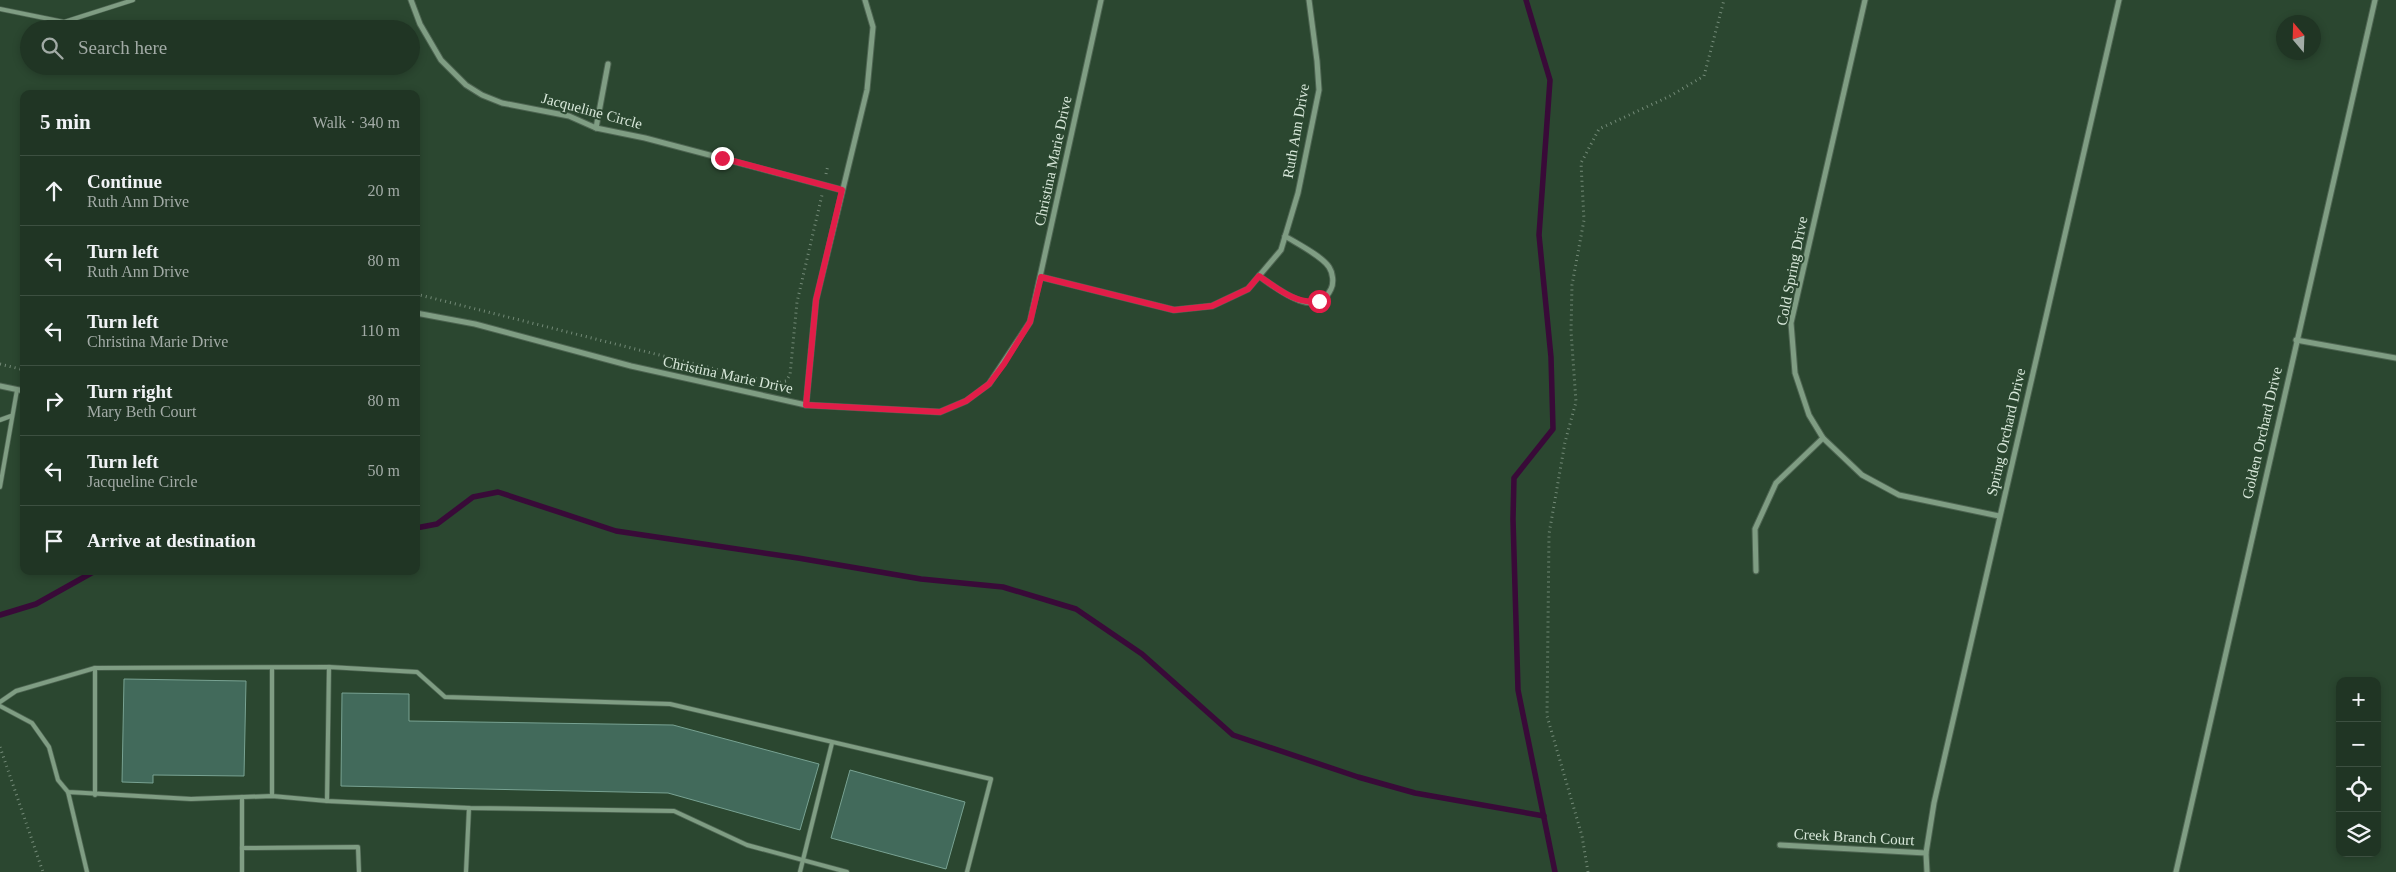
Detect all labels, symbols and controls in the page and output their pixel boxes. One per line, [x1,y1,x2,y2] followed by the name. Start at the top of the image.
[2276,15,2321,60] north arrow
[20,20,420,75] search box
[38,34,66,62] icon: search
[78,37,167,58] text: Search here
[1280,82,1312,180] street label: Ruth Ann Drive
[540,90,644,132] street label: Jacqueline Circle
[1031,94,1075,227] street label: Christina Marie Drive
[40,110,91,134] text: 5 min
[313,114,400,131] text: Walk · 340 m
[711,147,734,170] route end
[87,171,162,192] text: Continue
[40,177,68,205] icon: ahead
[368,182,400,199] text: 20 m
[87,193,189,210] text: Ruth Ann Drive
[1774,215,1810,327] street label: Cold Spring Drive
[87,241,159,262] text: Turn left
[40,247,68,275] icon: left
[368,252,400,269] text: 80 m
[87,263,189,280] text: Ruth Ann Drive
[1308,290,1331,313] route start
[87,311,159,332] text: Turn left
[40,317,68,345] icon: left
[360,322,400,339] text: 110 m
[87,333,228,350] text: Christina Marie Drive
[662,353,795,397] street label: Christina Marie Drive
[2239,365,2285,501] street label: Golden Orchard Drive
[1983,366,2029,498] street label: Spring Orchard Drive
[87,381,172,402] text: Turn right
[40,387,68,415] icon: right
[368,392,400,409] text: 80 m
[87,403,196,420] text: Mary Beth Court
[87,451,159,472] text: Turn left
[40,457,68,485] icon: left
[368,462,400,479] text: 50 m
[87,473,198,490] text: Jacqueline Circle
[40,527,68,555] icon: arrive
[87,530,256,551] text: Arrive at destination
[2336,677,2381,857] map controls
[2336,677,2381,722] button: +
[2336,722,2381,767] button: −
[2336,767,2381,812] button: locate
[2336,812,2381,857] button: layers
[1793,826,1916,848] street label: Creek Branch Court

